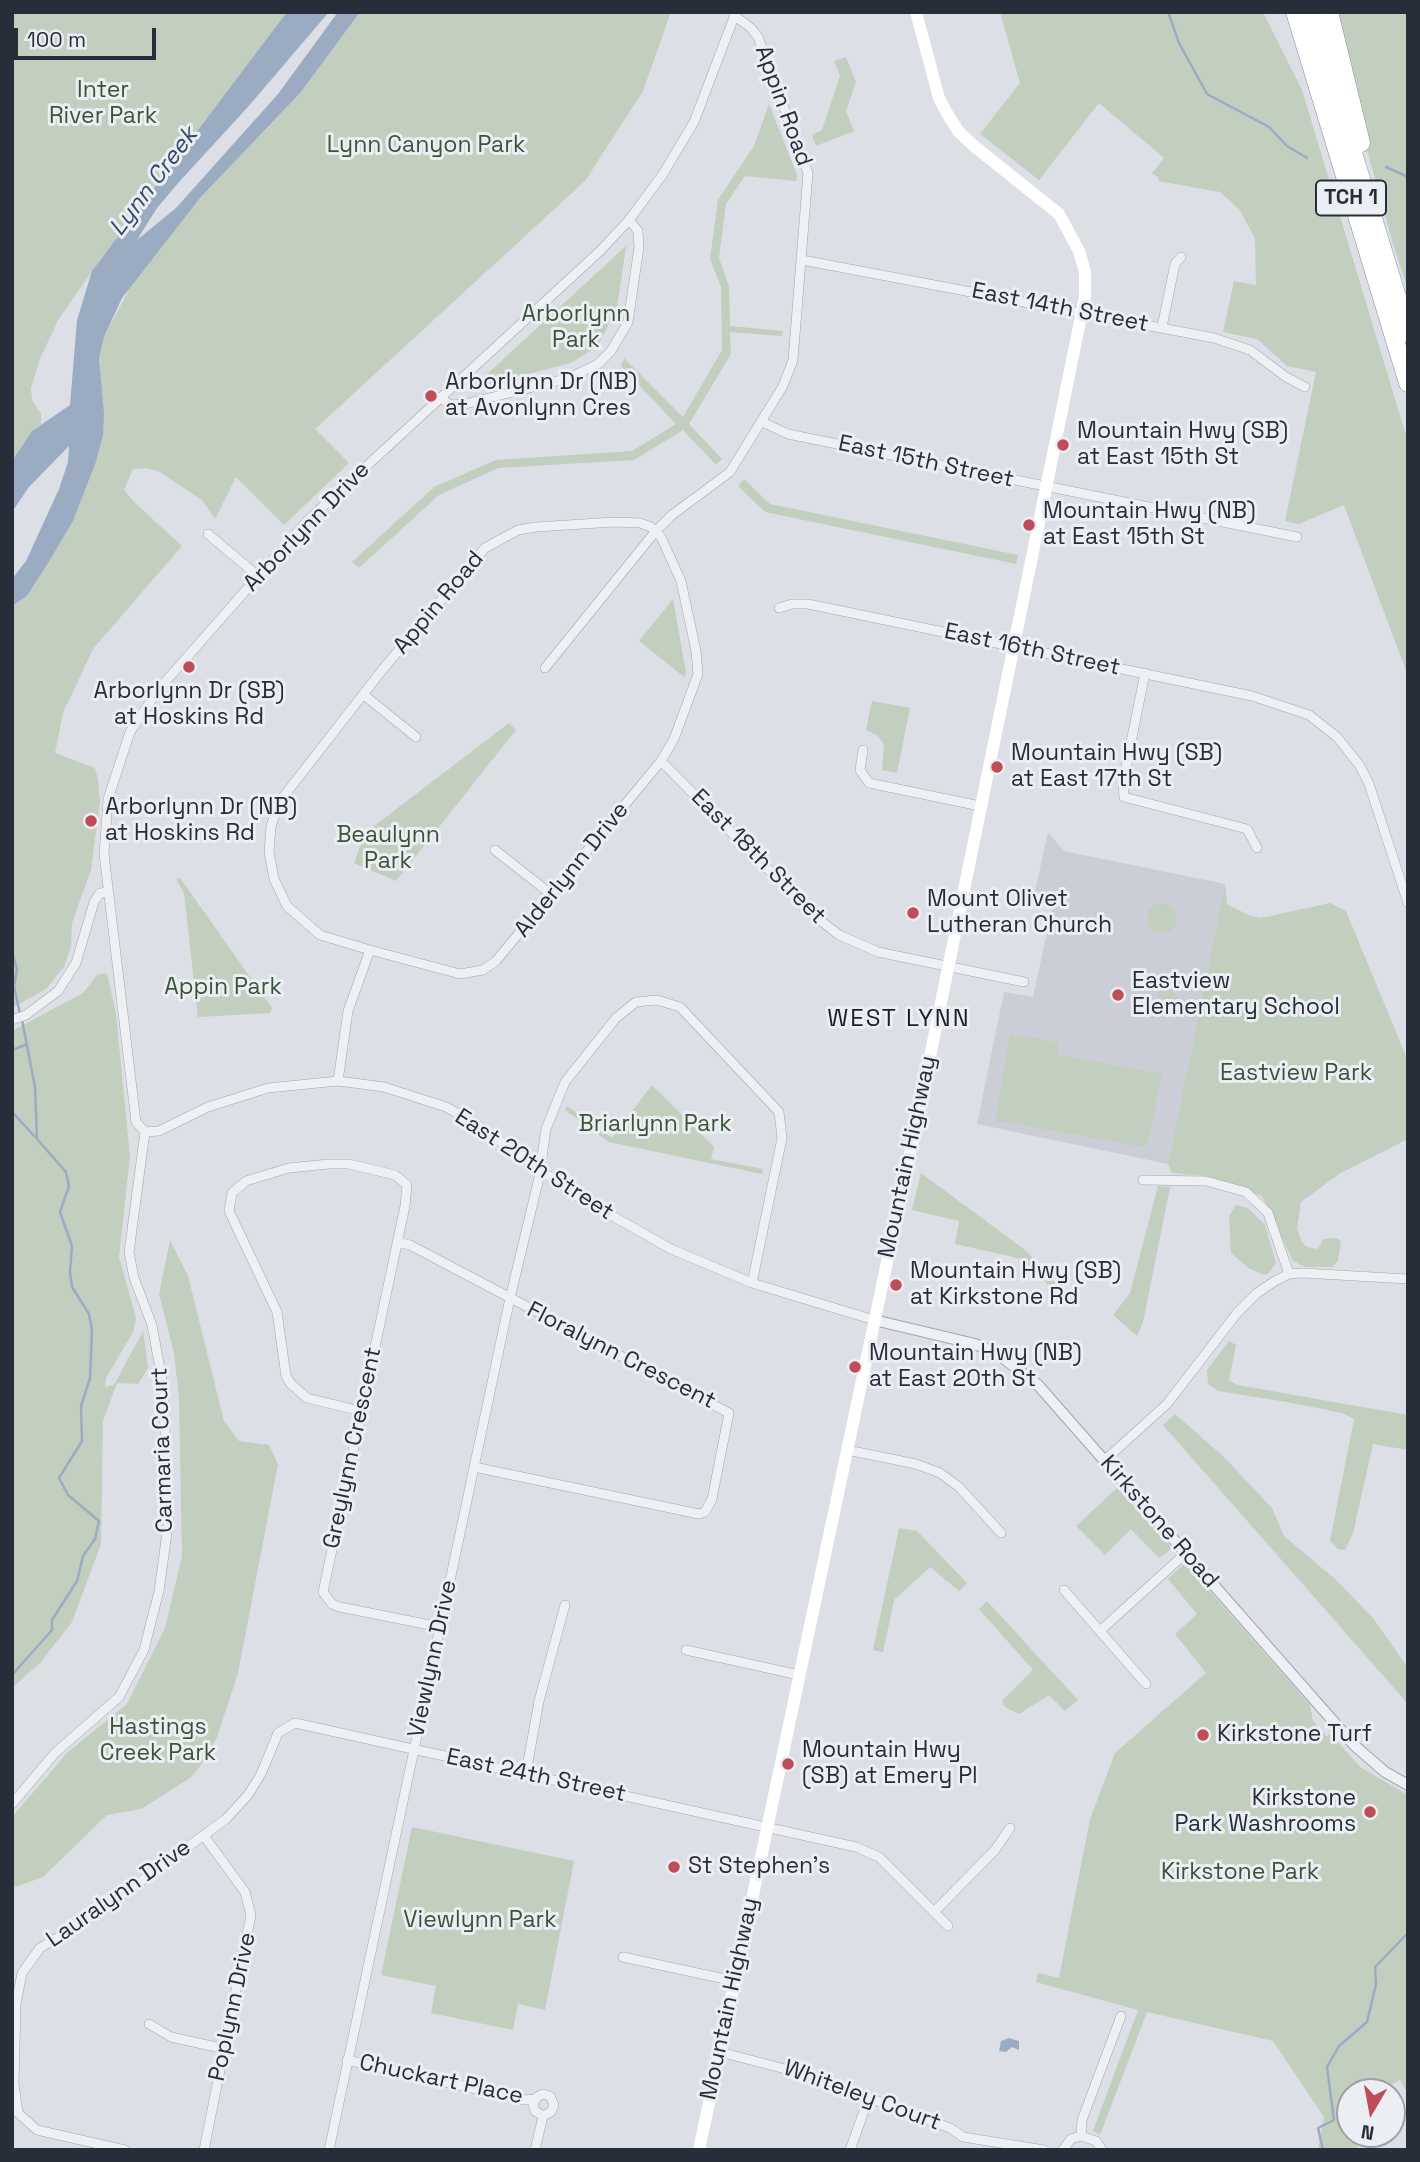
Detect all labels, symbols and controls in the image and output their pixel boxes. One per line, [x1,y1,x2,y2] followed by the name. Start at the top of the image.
[18,14,159,58] scale bar
[27,26,86,53] text: 100 m
[748,42,818,170] street label: Appin Road
[49,77,157,131] park label: Inter River Park
[104,122,204,242] water label: Lynn Creek
[327,132,525,160] park label: Lynn Canyon Park
[1316,180,1386,216] road number: TCH 1
[969,277,1151,339] street label: East 14th Street
[522,301,630,355] park label: Arborlynn Park
[445,369,637,423] place label: Arborlynn Dr (NB) at Avonlynn Cres
[423,388,439,404] marker: Arborlynn Dr (NB) at Avonlynn Cres
[1077,418,1288,472] place label: Mountain Hwy (SB) at East 15th St
[836,430,1016,494] street label: East 15th Street
[1055,437,1071,453] marker: Mountain Hwy (SB) at East 15th St
[238,456,376,598] street label: Arborlynn Drive
[1043,498,1256,552] place label: Mountain Hwy (NB) at East 15th St
[1021,517,1037,533] marker: Mountain Hwy (NB) at East 15th St
[388,546,490,660] street label: Appin Road
[942,618,1122,682] street label: East 16th Street
[181,659,197,675] marker: Arborlynn Dr (SB) at Hoskins Rd
[94,678,284,732] place label: Arborlynn Dr (SB) at Hoskins Rd
[1011,740,1222,794] place label: Mountain Hwy (SB) at East 17th St
[989,759,1005,775] marker: Mountain Hwy (SB) at East 17th St
[685,784,831,930] street label: East 18th Street
[105,794,297,848] place label: Arborlynn Dr (NB) at Hoskins Rd
[509,797,635,943] street label: Alderlynn Drive
[83,813,99,829] marker: Arborlynn Dr (NB) at Hoskins Rd
[336,822,440,876] park label: Beaulynn Park
[927,886,1112,940] place label: Mount Olivet Lutheran Church
[905,905,921,921] marker: Mount Olivet Lutheran Church
[1132,968,1340,1022] place label: Eastview Elementary School
[164,974,282,1002] park label: Appin Park
[1110,987,1126,1003] marker: Eastview Elementary School
[828,1005,970,1033] district label: WEST LYNN
[873,1053,943,1261] street label: Mountain Highway
[1220,1060,1372,1088] park label: Eastview Park
[449,1103,619,1227] street label: East 20th Street
[578,1111,732,1139] park label: Briarlynn Park
[910,1258,1121,1312] place label: Mountain Hwy (SB) at Kirkstone Rd
[888,1277,904,1293] marker: Mountain Hwy (SB) at Kirkstone Rd
[522,1296,720,1416] street label: Floralynn Crescent
[869,1340,1082,1394] place label: Mountain Hwy (NB) at East 20th St
[318,1345,388,1551] street label: Greylynn Crescent
[847,1359,863,1375] marker: Mountain Hwy (NB) at East 20th St
[146,1367,180,1533] street label: Carmaria Court
[1094,1450,1224,1594] street label: Kirkstone Road
[403,1578,463,1740] street label: Viewlynn Drive
[100,1714,216,1768] park label: Hastings Creek Park
[1217,1721,1372,1749] place label: Kirkstone Turf
[1195,1727,1211,1743] marker: Kirkstone Turf
[802,1737,978,1791] place label: Mountain Hwy (SB) at Emery Pl
[444,1743,628,1809] street label: East 24th Street
[780,1756,796,1772] marker: Mountain Hwy (SB) at Emery Pl
[1174,1785,1356,1839] place label: Kirkstone Park Washrooms
[1362,1804,1378,1820] marker: Kirkstone Park Washrooms
[41,1834,197,1954] street label: Lauralynn Drive
[688,1853,830,1881] place label: St Stephen's
[666,1859,682,1875] marker: St Stephen's
[1161,1859,1319,1887] park label: Kirkstone Park
[695,1895,765,2103] street label: Mountain Highway
[403,1907,557,1935] park label: Viewlynn Park
[204,1930,262,2084] street label: Poplynn Drive
[357,2049,525,2111] street label: Chuckart Place
[780,2055,944,2137] street label: Whiteley Court
[1336,2078,1406,2148] north arrow
[1359,2119,1376,2146] text: N

